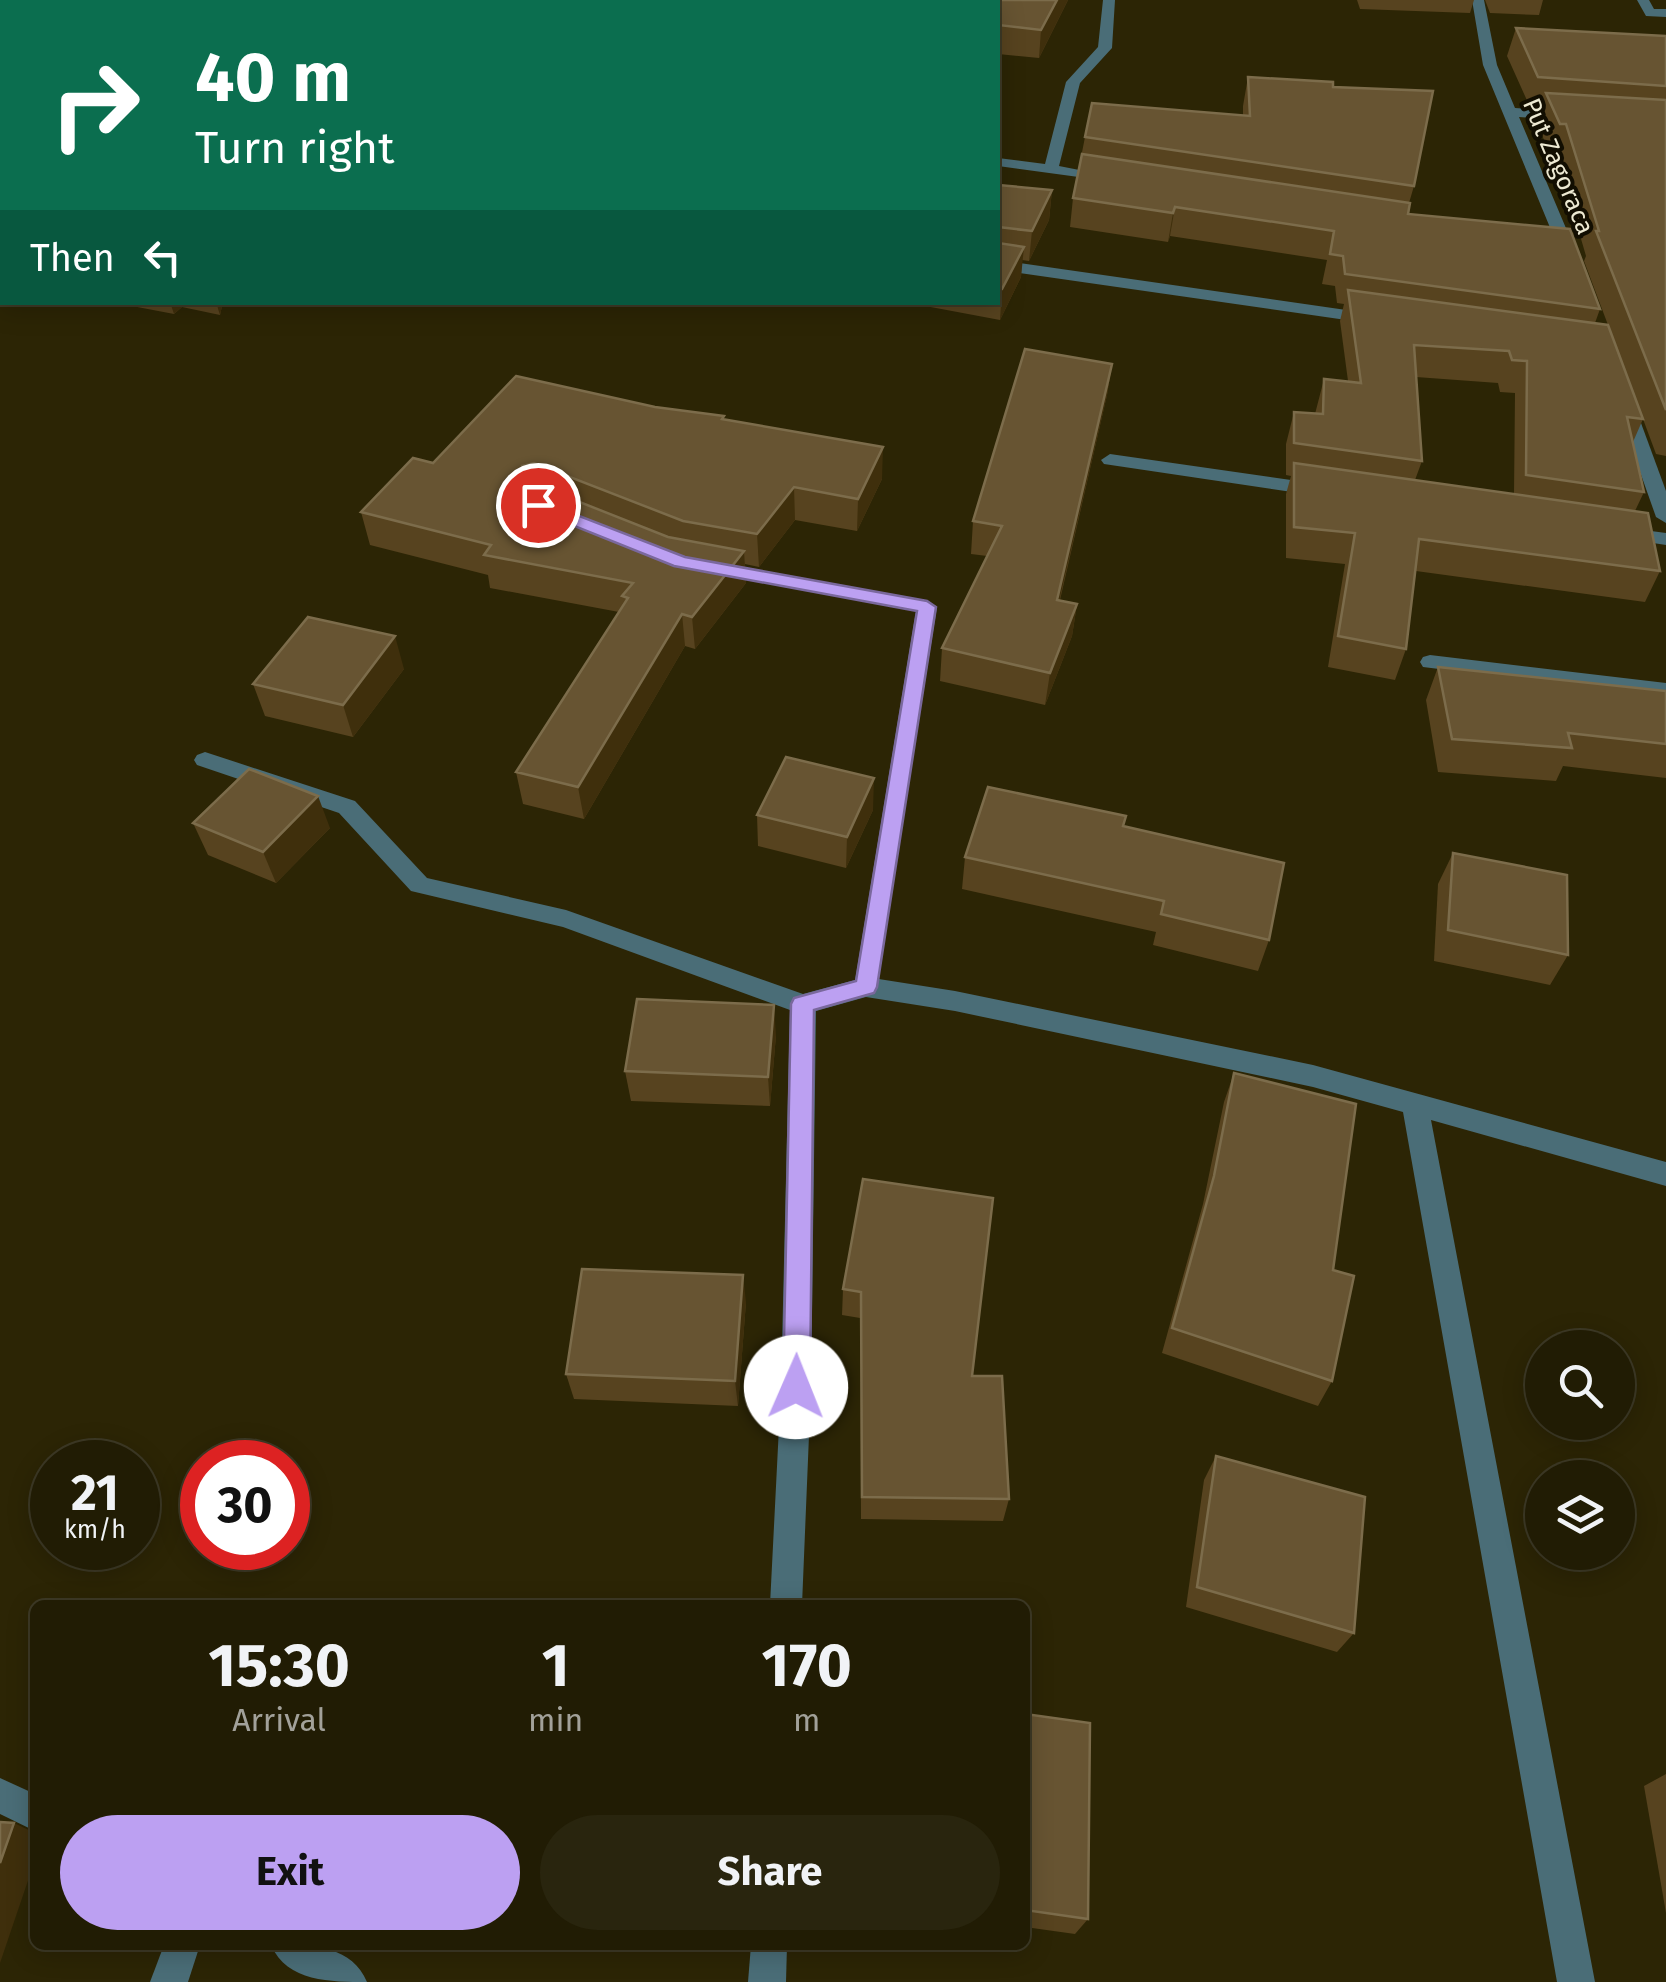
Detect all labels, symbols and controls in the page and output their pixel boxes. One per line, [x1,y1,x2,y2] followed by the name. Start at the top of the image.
[195,36,351,120] text: 40 m
[30,40,160,170] icon: right
[1516,94,1600,239] street label: Put Zagoraca
[195,121,394,175] text: Turn right
[135,230,190,285] icon: left
[30,235,115,281] text: Then
[496,463,581,548] pin
[511,478,566,533] icon: arrive
[1525,1330,1635,1570] map controls
[1525,1330,1635,1440] button: search
[744,1335,848,1439] position arrow
[180,1440,310,1570] speed limit sign: 30
[1525,1460,1635,1570] button: layers
[71,1463,119,1523] text: 21
[64,1515,126,1545] text: km/h
[208,1630,350,1702] text: 15:30
[542,1630,570,1702] text: 1
[761,1630,852,1702] text: 170
[232,1701,326,1739] text: Arrival
[528,1701,583,1739] text: min
[793,1701,820,1739] text: m
[60,1815,520,1930] button: Exit
[540,1815,1000,1930] button: Share

